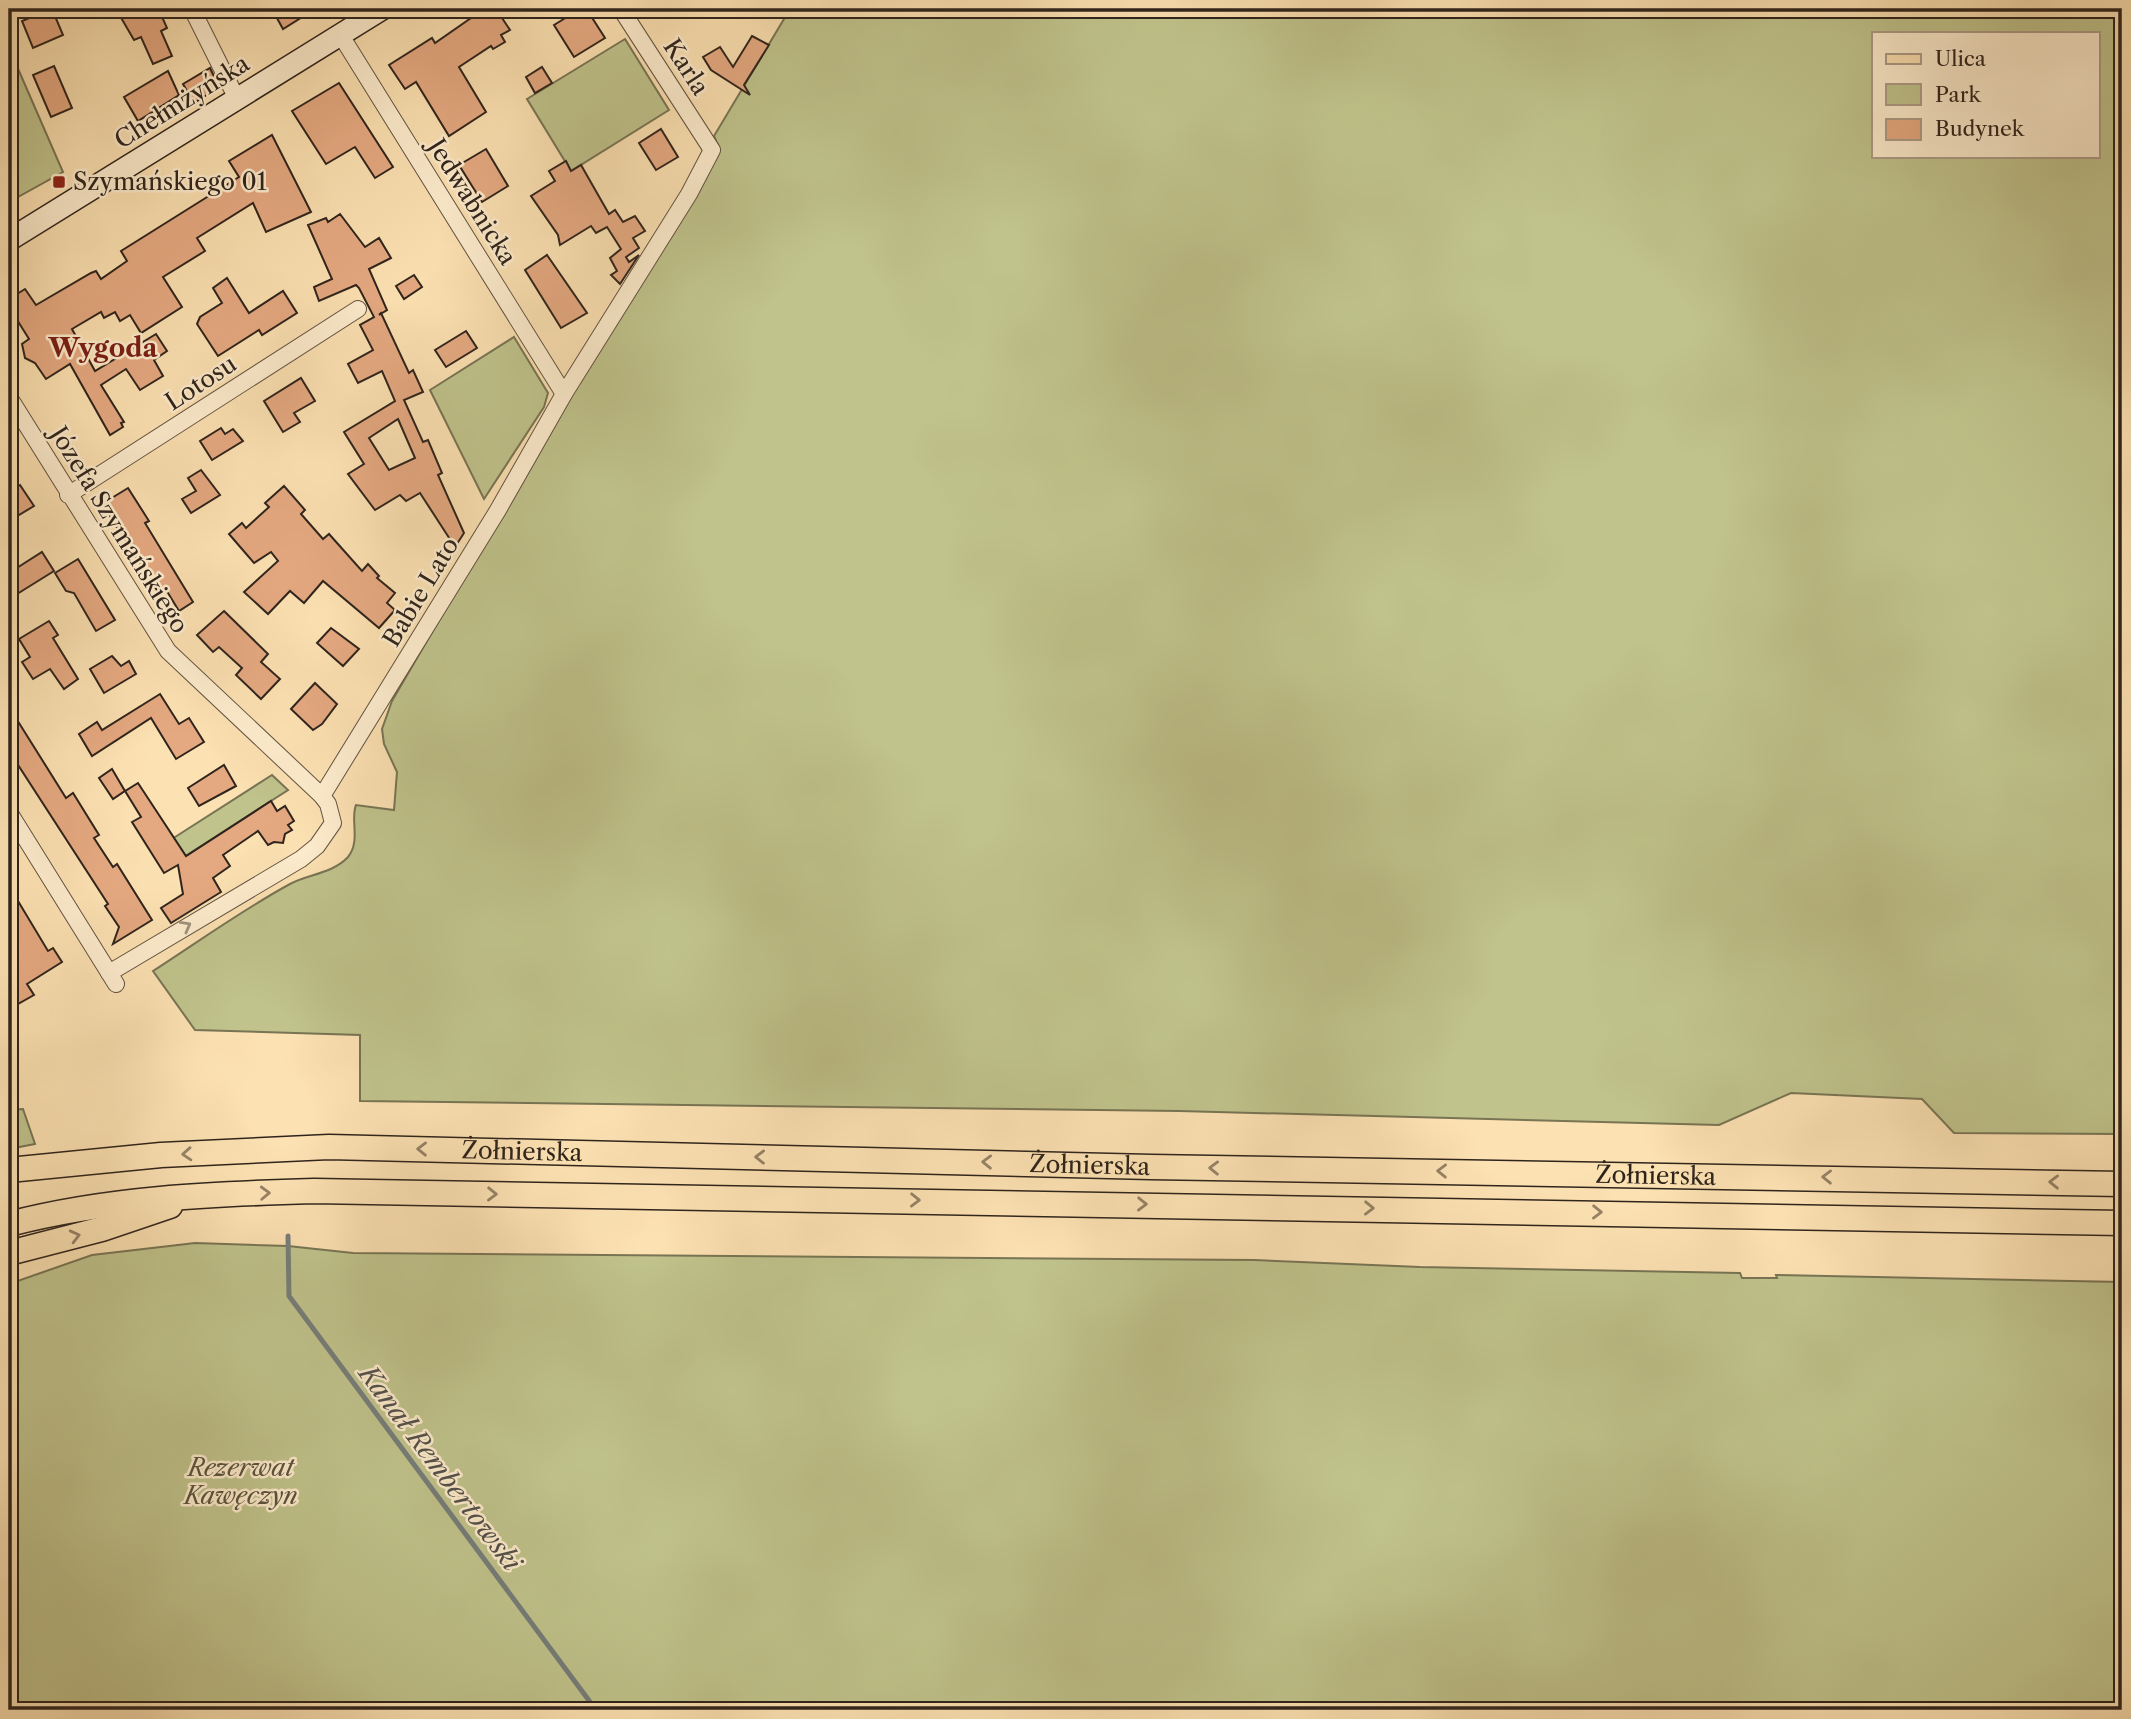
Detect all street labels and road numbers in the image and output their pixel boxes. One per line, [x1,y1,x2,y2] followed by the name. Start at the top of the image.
[658,33,715,101] street label: Karla
[109,48,255,155] street label: Chełmżyńska
[420,130,523,270] street label: Jedwabnicka
[160,349,242,416] street label: Lotosu
[42,418,195,638] street label: Józefa Szymańskiego
[377,532,465,652] street label: Babie Lato
[461,1134,583,1167] street label: Żołnierska
[1029,1148,1151,1181] street label: Żołnierska
[1595,1159,1717,1191] street label: Żołnierska

